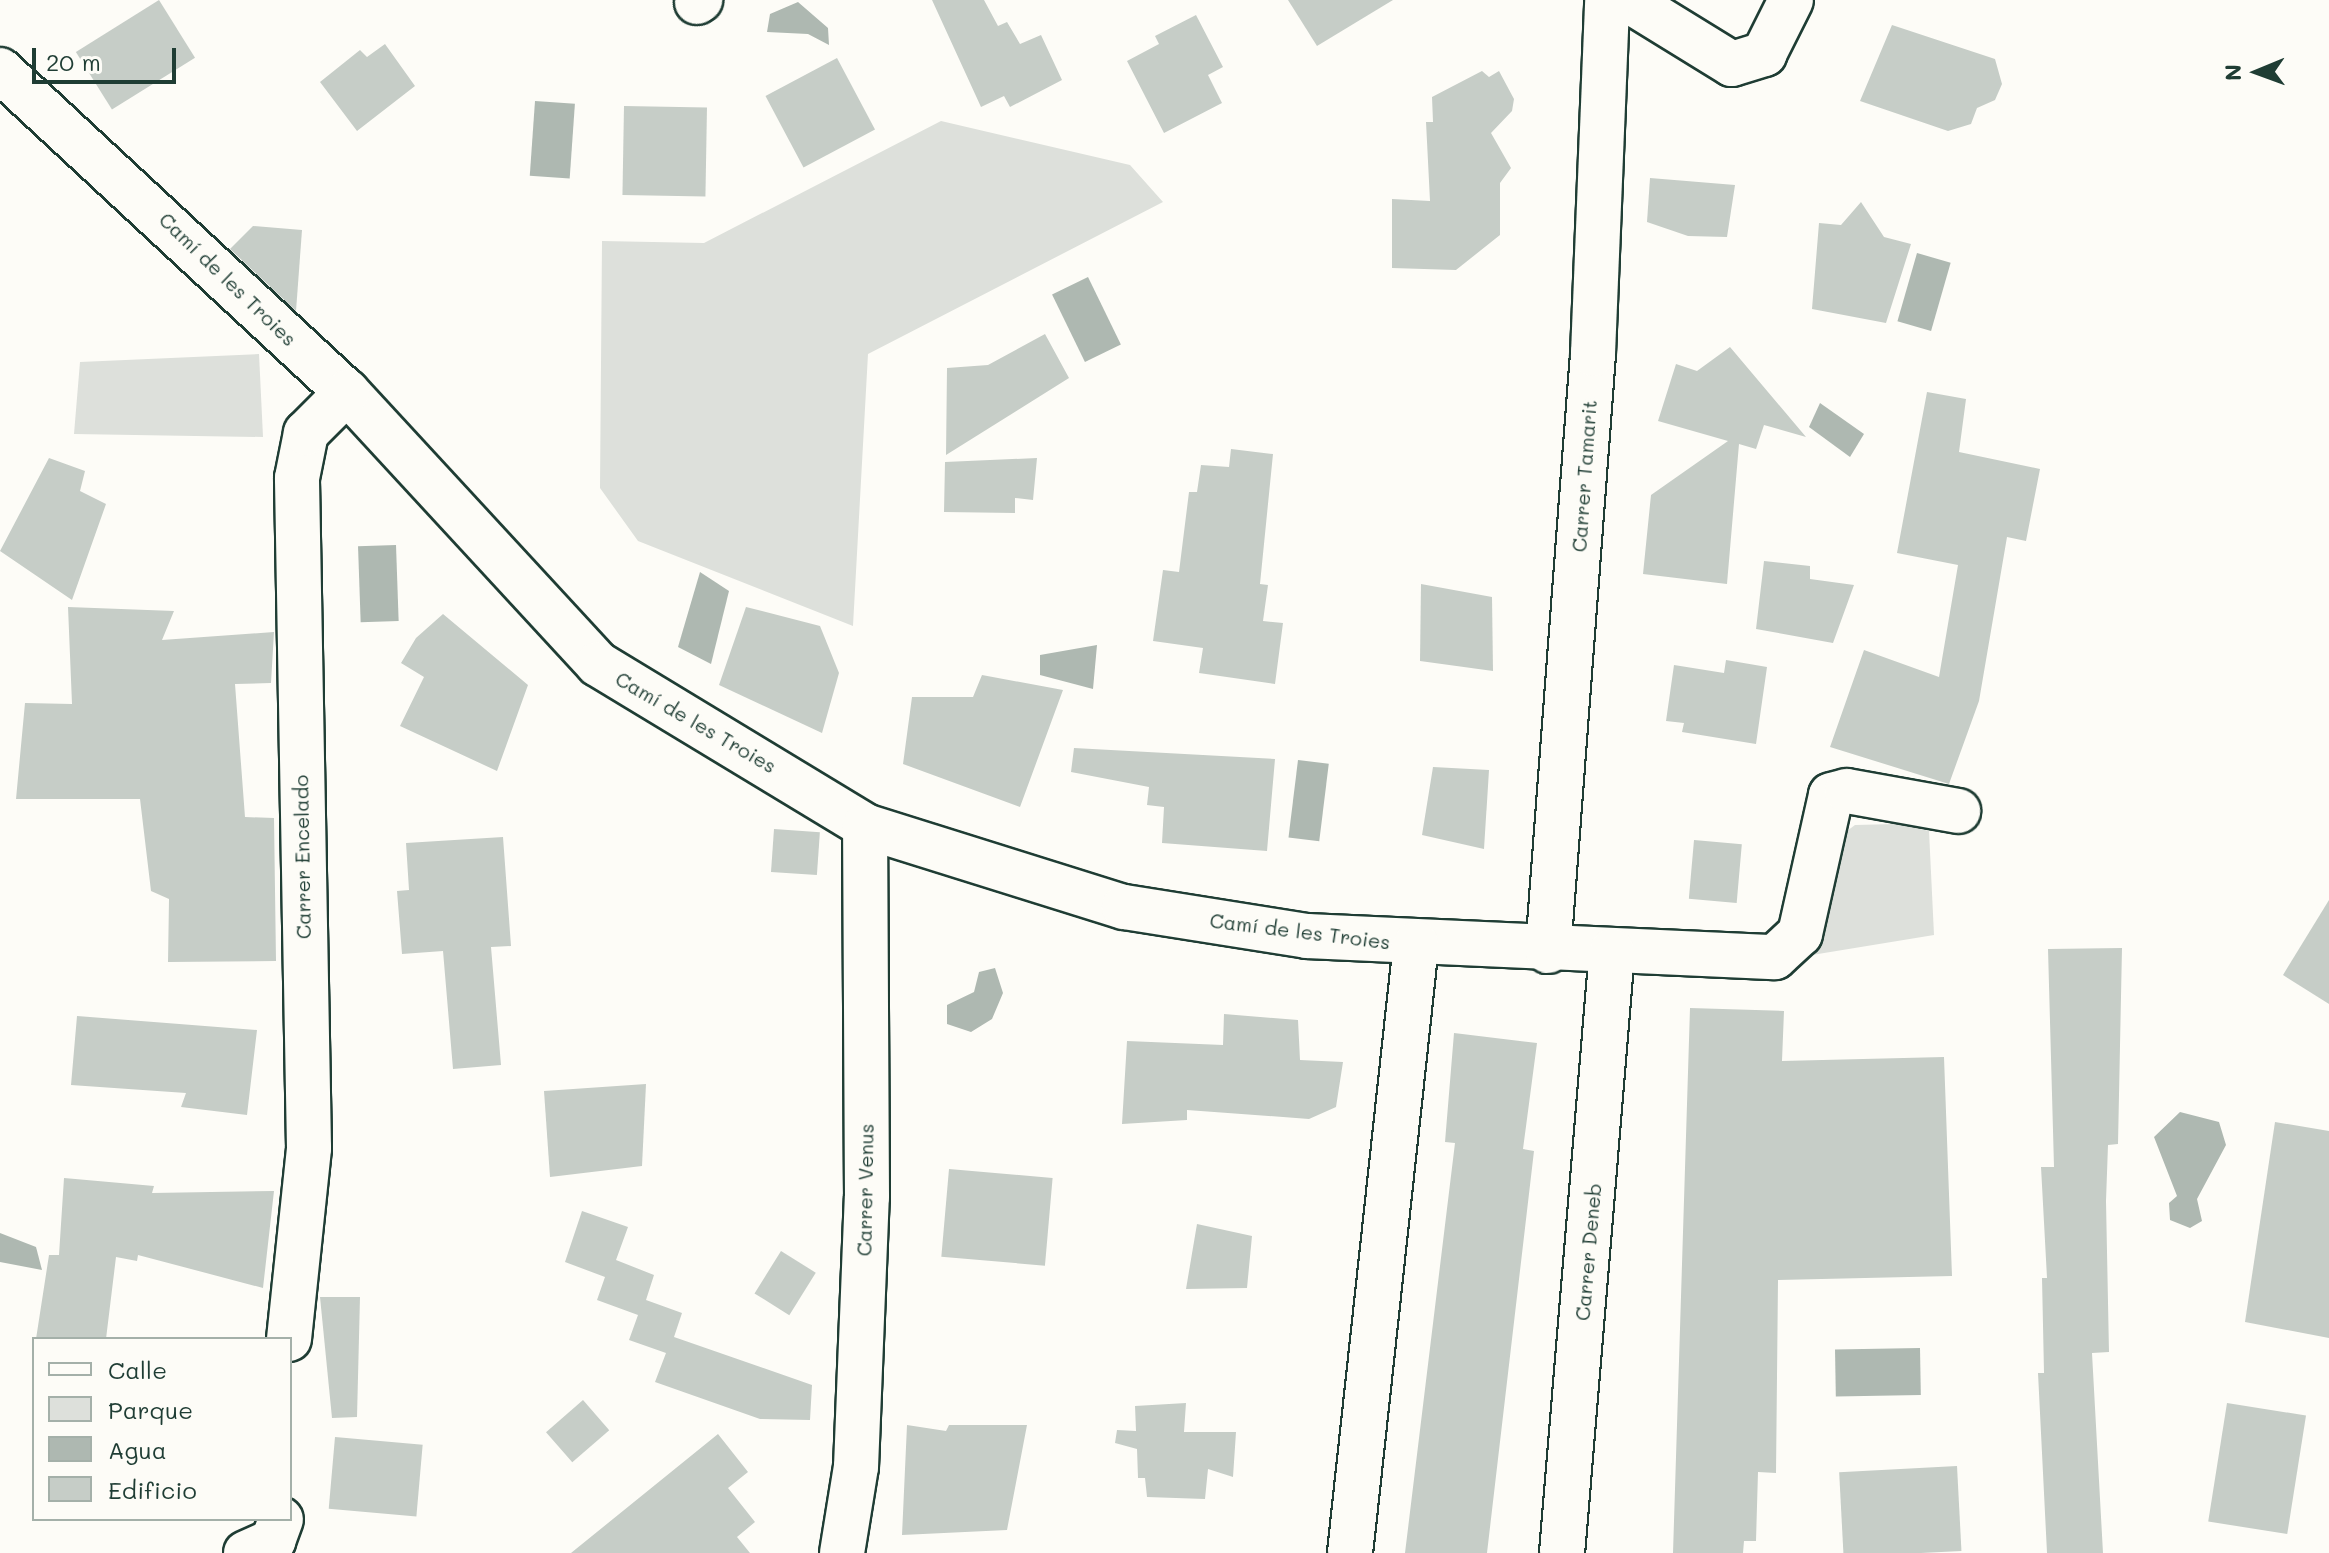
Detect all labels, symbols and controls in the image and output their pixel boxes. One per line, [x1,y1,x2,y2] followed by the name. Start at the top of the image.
[36,32,180,82] scale bar
[2217,32,2297,112] north arrow
[46,46,101,77] text: 20 m
[2218,64,2247,81] text: N
[154,207,302,351] street label: Camí de les Troies
[1567,399,1601,553] street label: Carrer Tamarit
[611,666,781,778] street label: Camí de les Troies
[289,775,315,939] street label: Carrer Encelado
[1208,908,1392,954] street label: Camí de les Troies
[852,1123,878,1257] street label: Carrer Venus
[1570,1182,1606,1322] street label: Carrer Deneb
[32,1337,292,1521] legend
[108,1354,167,1385] text: Calle
[108,1394,193,1425] text: Parque
[108,1434,167,1465] text: Agua
[108,1474,197,1505] text: Edificio

